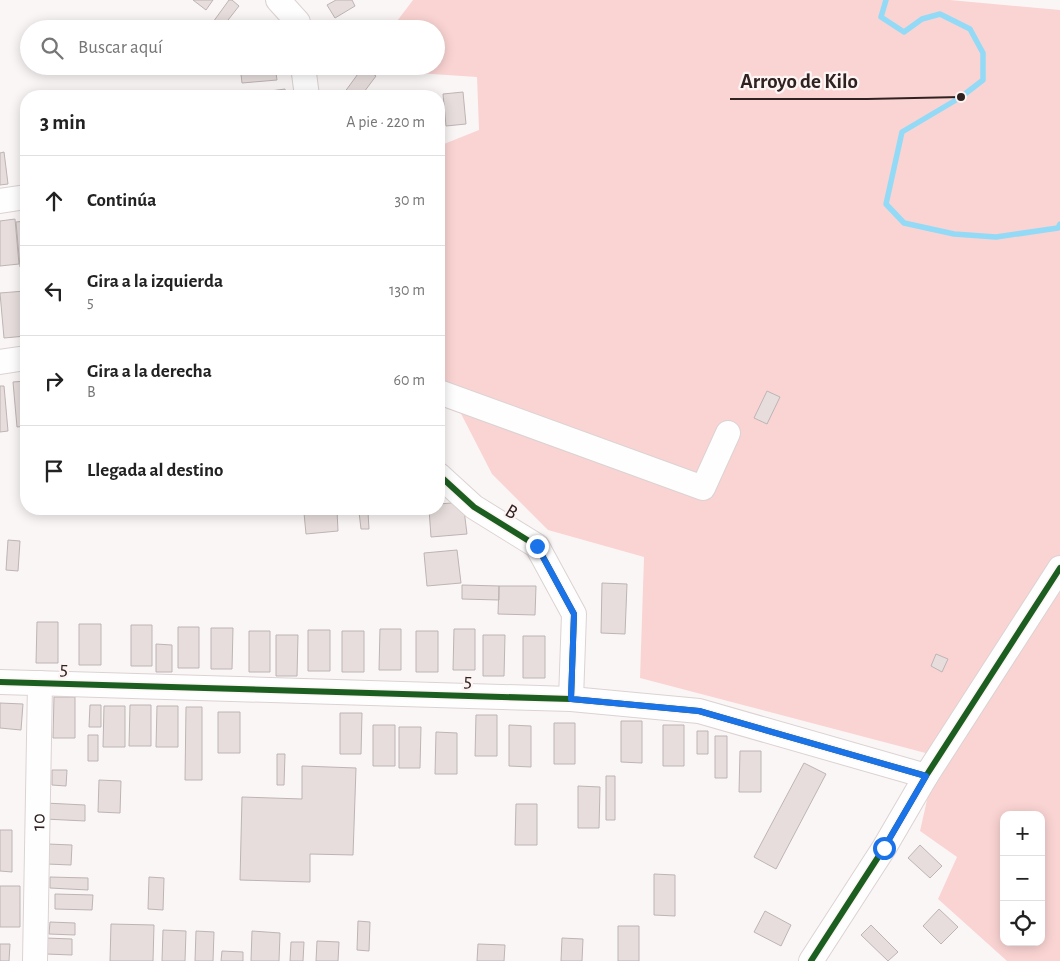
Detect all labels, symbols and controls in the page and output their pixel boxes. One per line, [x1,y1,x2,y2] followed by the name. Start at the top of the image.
[20,20,445,75] search box
[38,34,66,62] icon: search
[78,38,163,57] text: Buscar aquí
[730,63,867,99] callout: Arroyo de Kilo
[740,71,858,92] text: Arroyo de Kilo
[40,112,86,133] text: 3 min
[346,114,425,130] text: A pie · 220 m
[40,187,68,215] icon: ahead
[87,191,156,210] text: Continúa
[395,192,425,208] text: 30 m
[87,272,223,291] text: Gira a la izquierda
[40,277,68,305] icon: left
[389,282,425,298] text: 130 m
[87,294,94,310] text: 5
[87,362,212,381] text: Gira a la derecha
[40,367,68,395] icon: right
[394,372,425,388] text: 60 m
[87,384,96,400] text: B
[40,457,68,485] icon: arrive
[87,461,224,480] text: Llegada al destino
[502,501,521,523] street label: B
[526,535,549,558] route end
[59,659,68,679] street label: 5
[463,671,472,691] street label: 5
[1000,811,1045,946] map controls
[1000,811,1045,856] button: +
[28,813,49,831] street label: 10
[873,837,896,860] route start
[1000,856,1045,901] button: −
[1000,901,1045,946] button: locate

